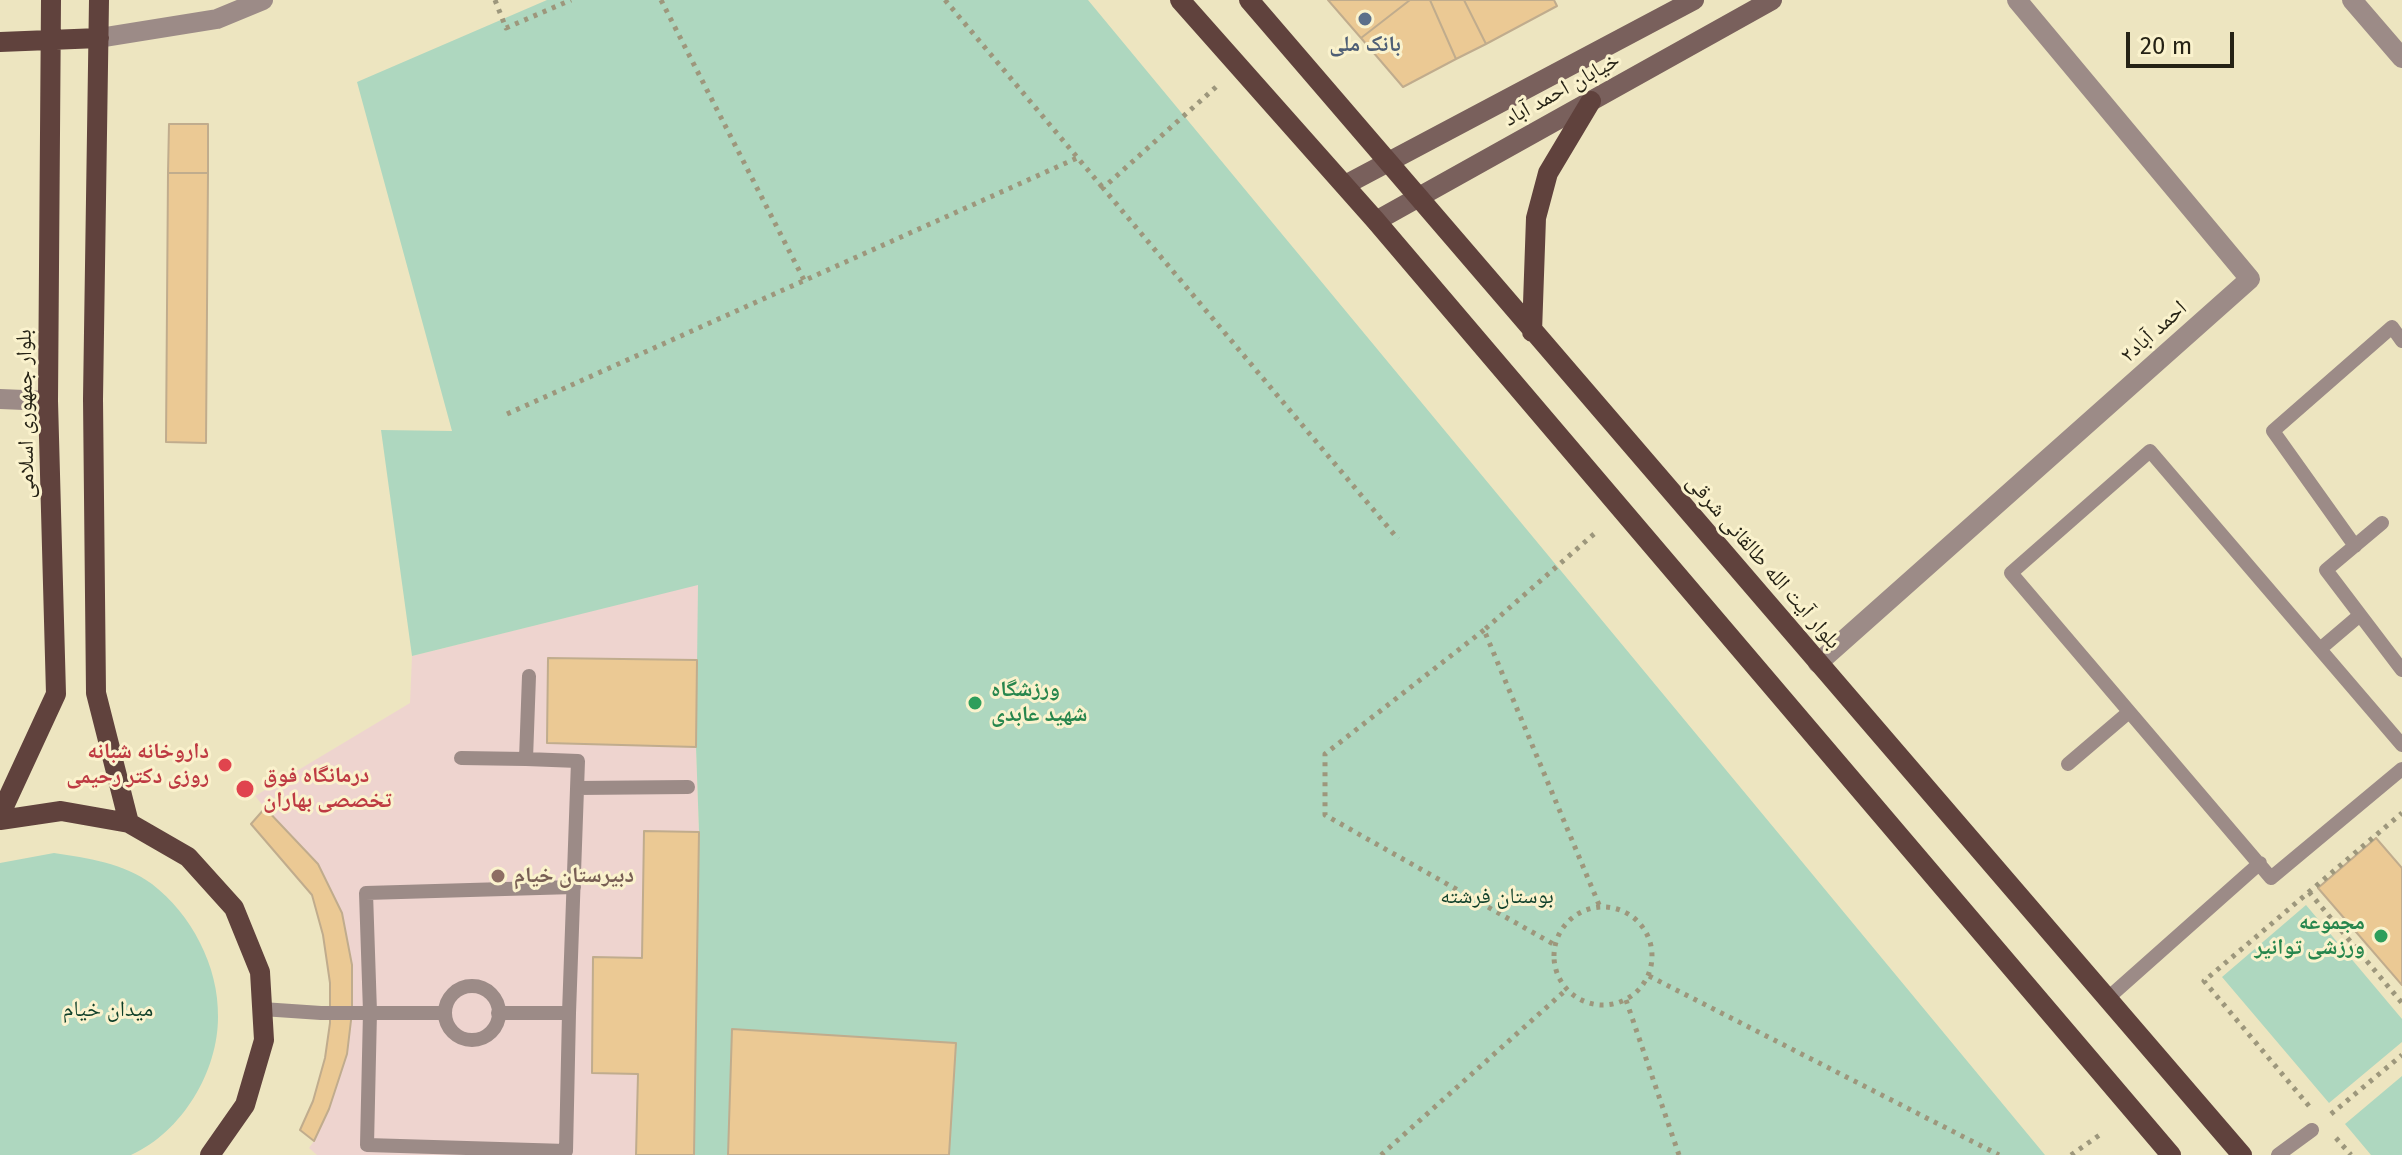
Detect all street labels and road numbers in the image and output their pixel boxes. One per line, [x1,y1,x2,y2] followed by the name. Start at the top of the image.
[1499,47,1625,133] street label: خیابان احمد آباد
[2115,295,2193,369] street label: احمد آباد۲
[11,329,41,499] street label: بلوار جمهوری اسلامی
[1680,469,1846,655] street label: بلوار آیت الله طالقانی شرقی

